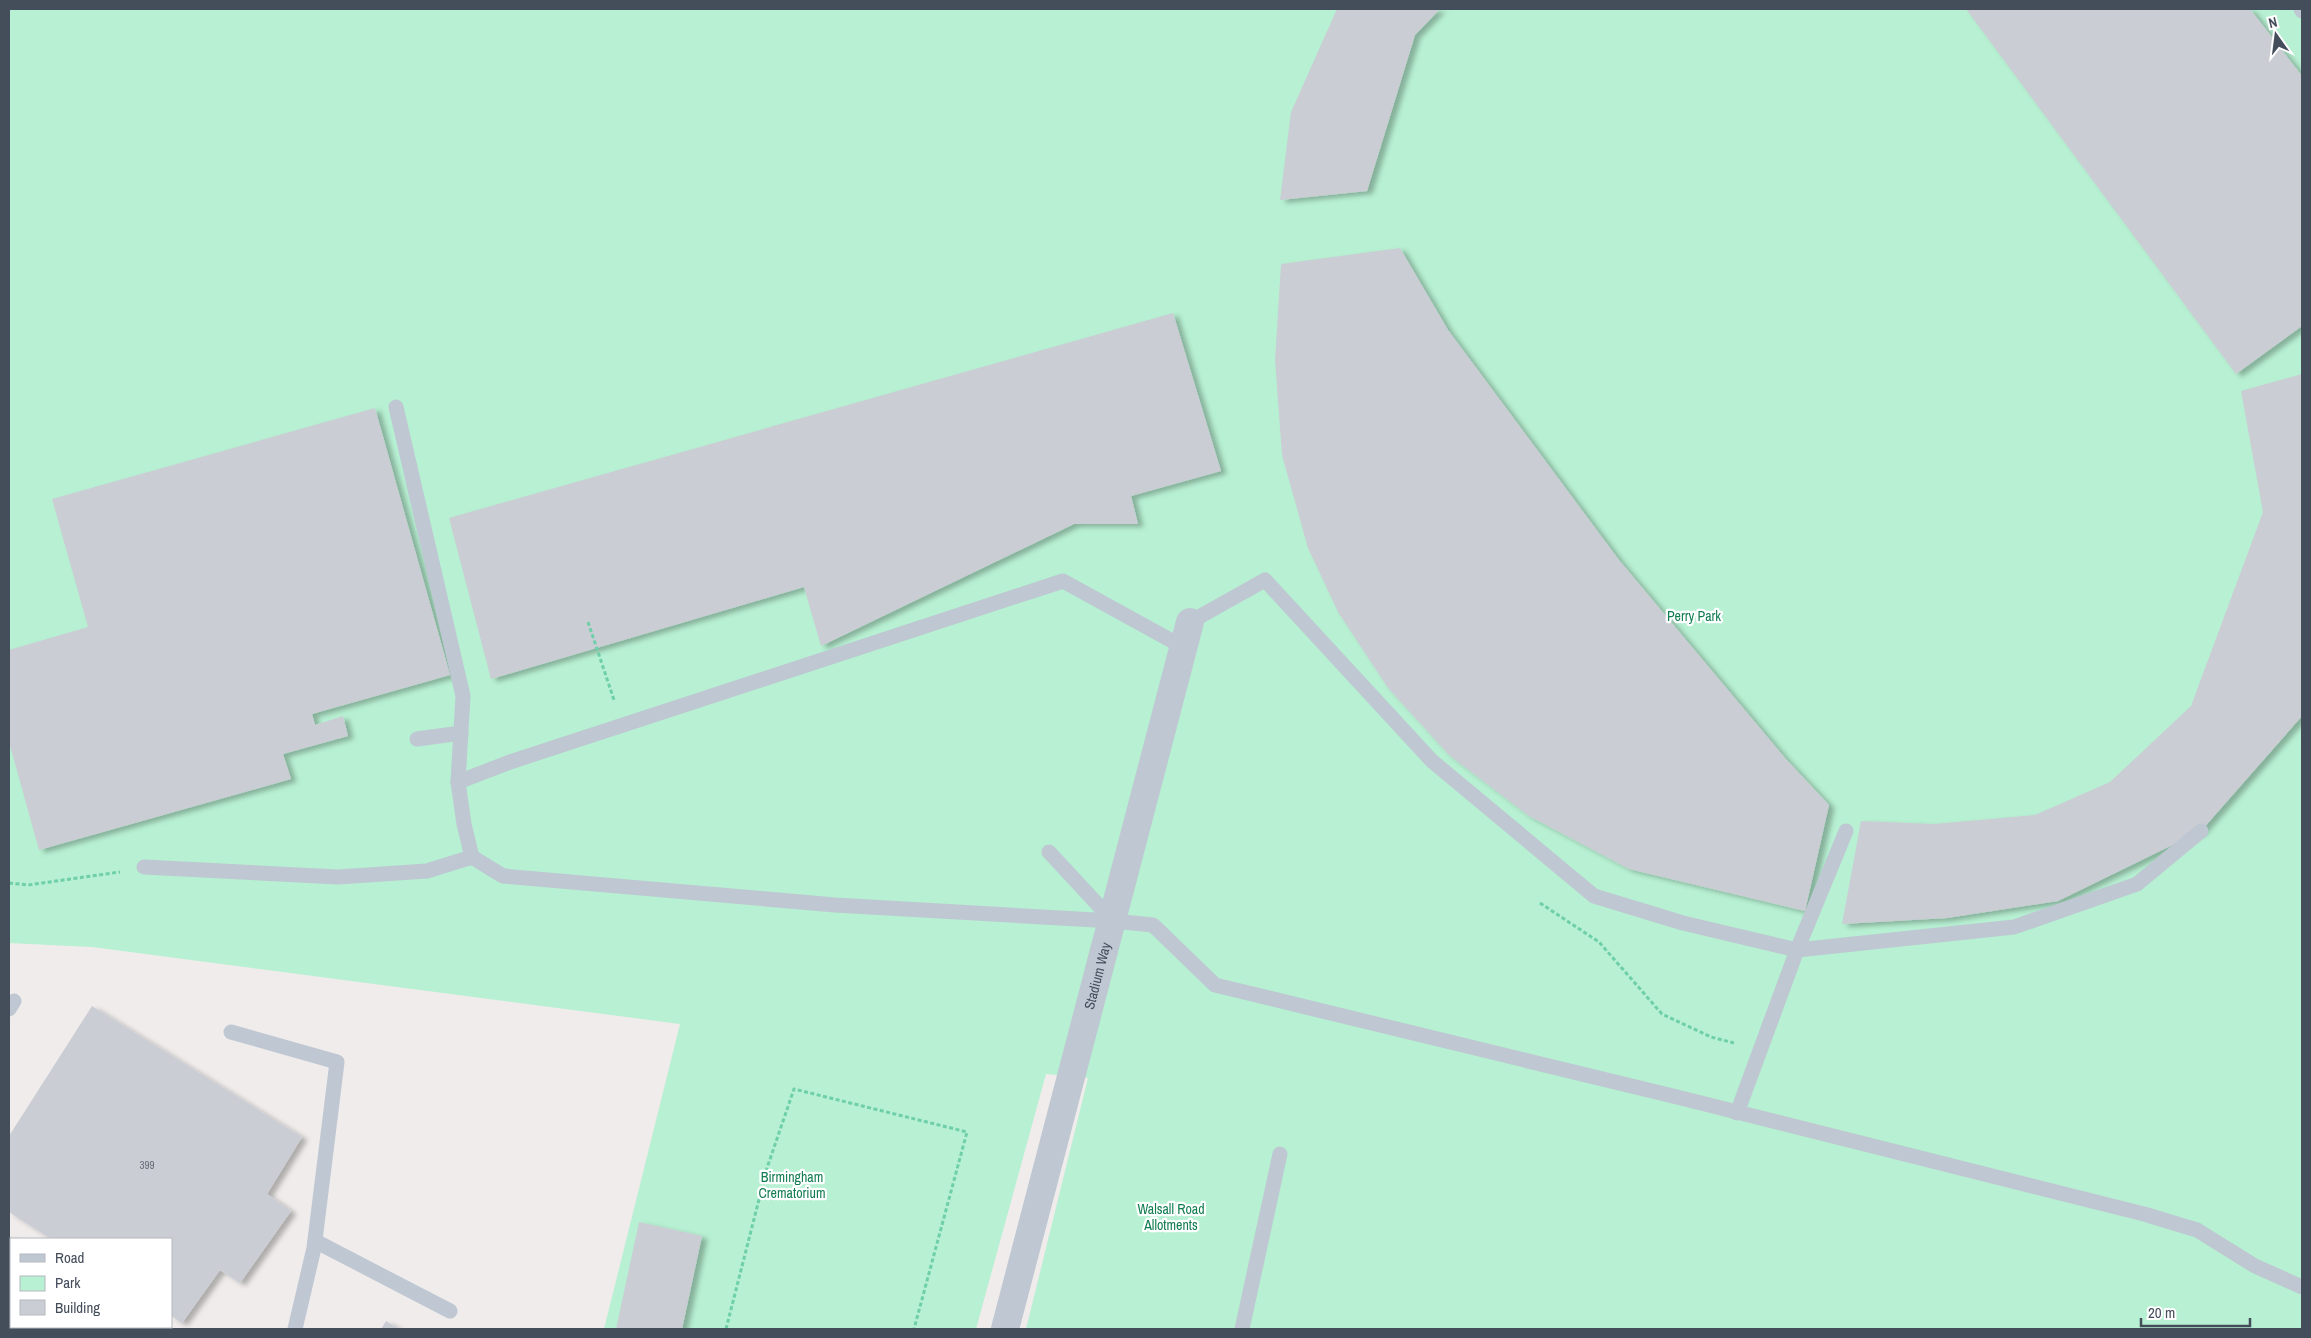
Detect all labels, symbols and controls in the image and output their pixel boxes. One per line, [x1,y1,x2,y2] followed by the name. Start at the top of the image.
[2251,10,2301,60] north arrow
[2267,13,2279,32] text: N
[1667,607,1721,625] park label: Perry Park
[1080,940,1115,1011] street label: Stadium Way
[139,1158,155,1172] house number: 399
[759,1168,825,1202] park label: Birmingham Crematorium
[1137,1200,1205,1234] park label: Walsall Road Allotments
[10,1238,172,1328] legend
[55,1247,84,1268] text: Road
[55,1272,81,1293] text: Park
[2141,1296,2250,1328] scale bar
[55,1297,100,1318] text: Building
[2148,1302,2175,1323] text: 20 m

